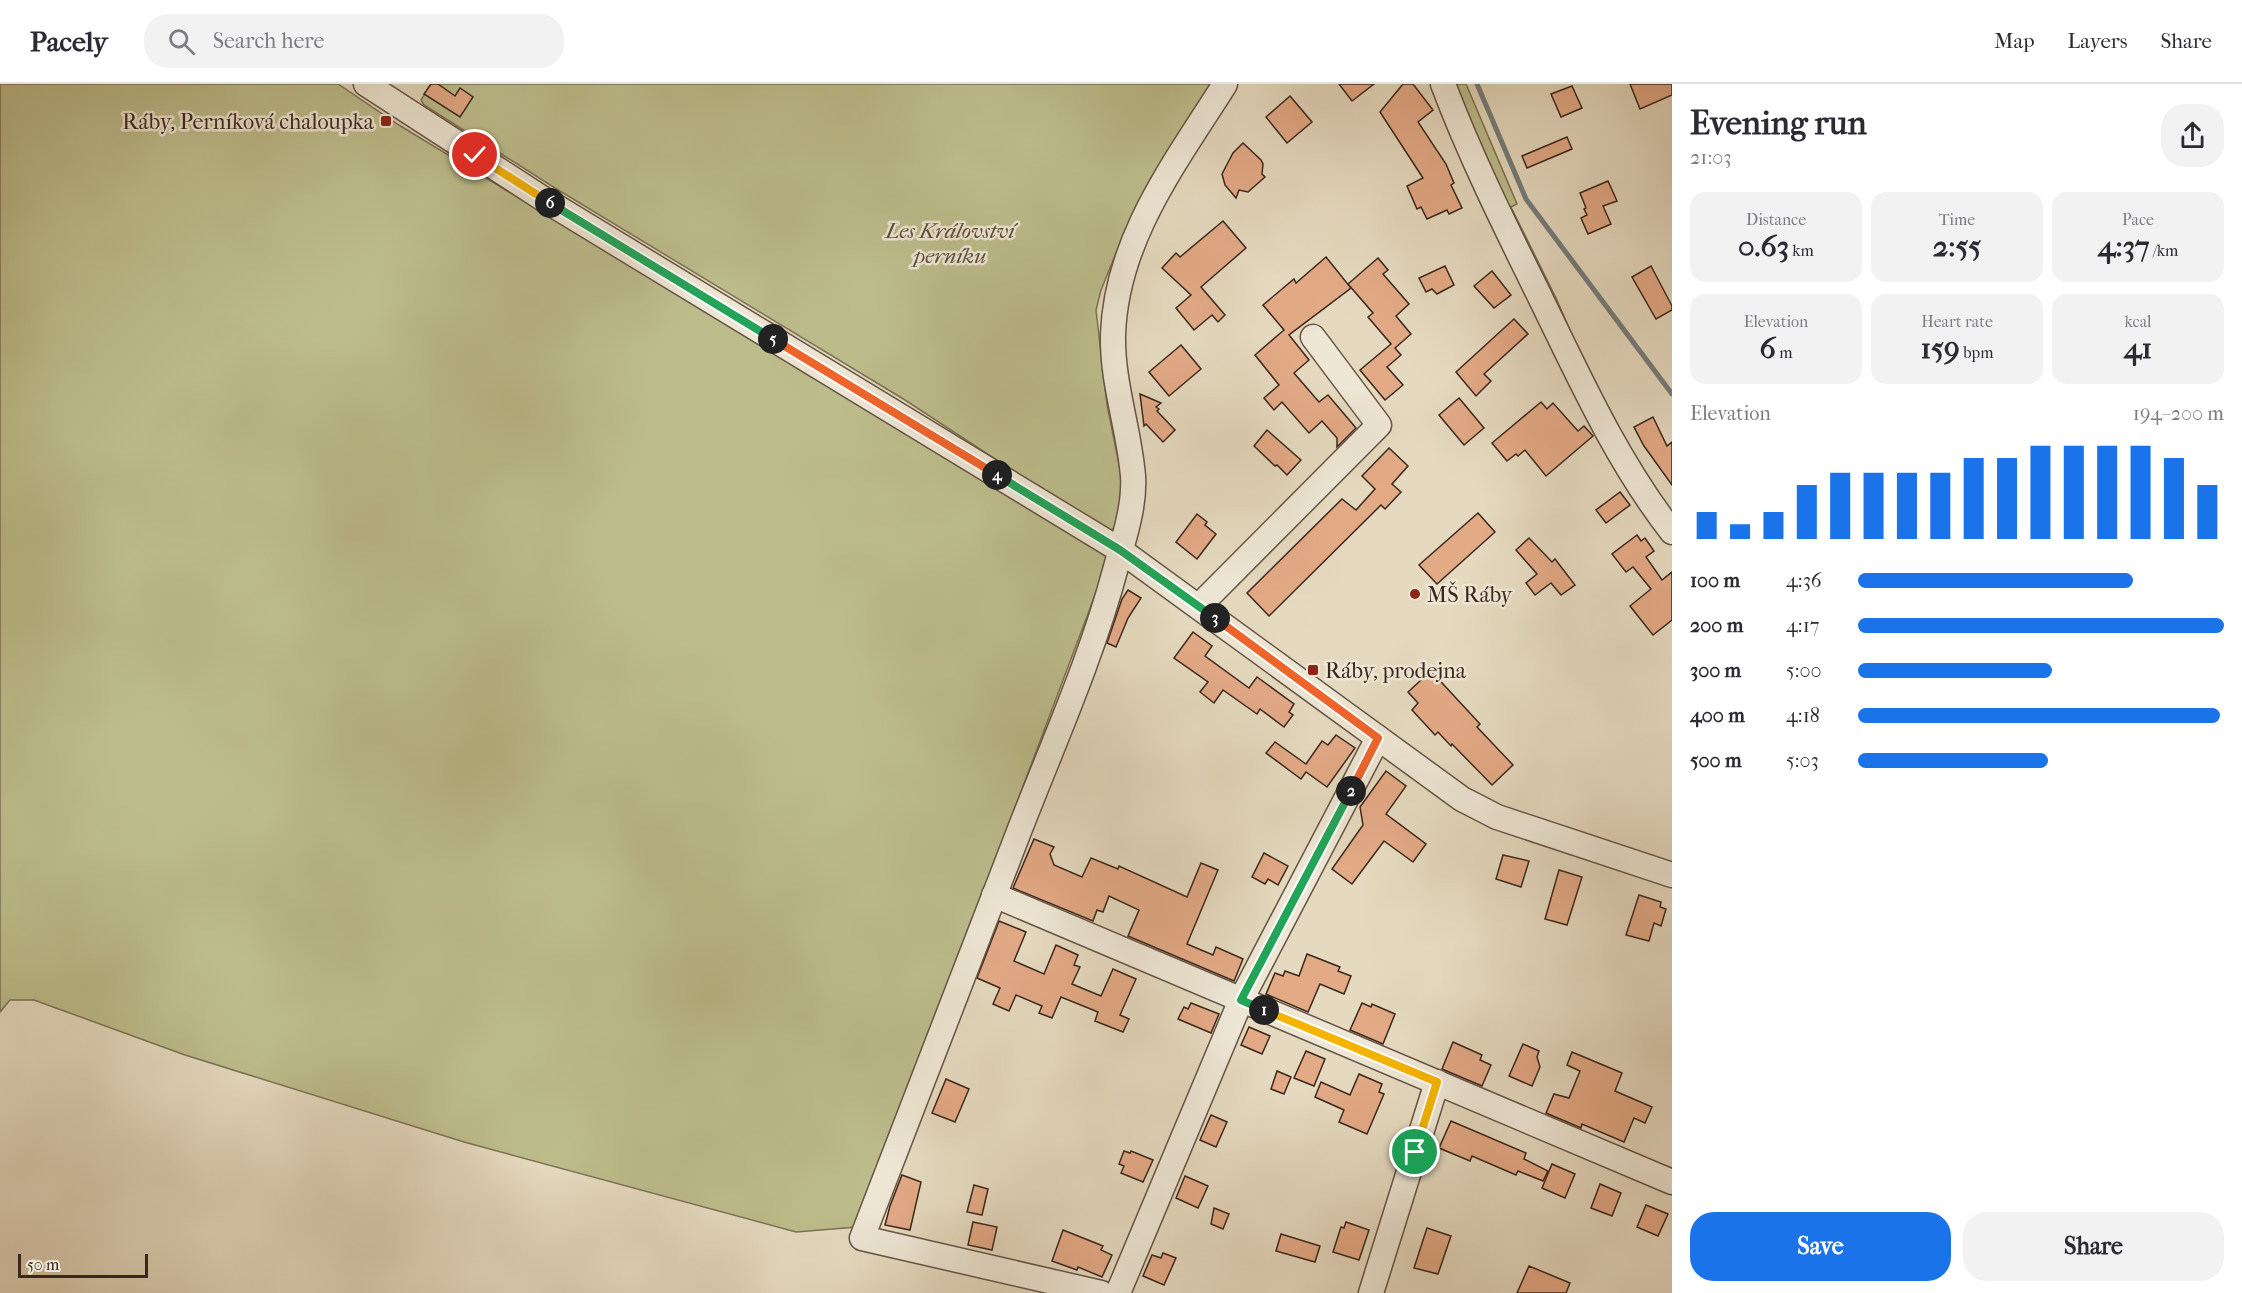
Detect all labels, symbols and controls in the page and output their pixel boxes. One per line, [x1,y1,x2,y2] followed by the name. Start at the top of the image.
[144,14,564,68] search box
[30,25,108,58] text: Pacely
[165,25,198,58] icon: search
[213,28,324,54] text: Search here
[1994,29,2035,53] text: Map
[2068,29,2127,53] text: Layers
[2160,29,2212,53] text: Share
[1690,104,1867,143] text: Evening run
[2161,104,2224,167] button: share
[122,109,375,135] place label: Ráby, Perníková chaloupka
[379,114,393,128] marker: Ráby, Perníková chaloupka
[449,129,500,180] pin
[458,138,491,171] icon: check
[1690,146,1732,169] text: 21:03
[535,188,565,218] pin: 6
[546,193,554,212] text: 6
[1746,210,1806,229] text: Distance
[1939,210,1975,229] text: Time
[2122,210,2154,229] text: Pace
[883,218,1018,269] park label: Les Království perníku
[1738,229,1789,264] text: 0.63
[1933,229,1981,264] text: 2:55
[2098,229,2149,264] text: 4:37
[1789,241,1814,260] text: km
[2149,241,2178,260] text: /km
[1744,312,1808,331] text: Elevation
[1921,312,1993,331] text: Heart rate
[2125,312,2151,331] text: kcal
[758,324,788,354] pin: 5
[770,329,776,348] text: 5
[1760,331,1776,366] text: 6
[1920,331,1960,366] text: 159
[2124,331,2152,366] text: 41
[1776,343,1792,362] text: m
[1960,343,1994,362] text: bpm
[1690,402,1771,425] text: Elevation
[2133,402,2224,425] text: 194–200 m
[982,460,1012,490] pin: 4
[992,465,1002,484] text: 4
[1690,569,1740,592] text: 100 m
[1786,569,1822,592] text: 4:36
[1427,581,1514,608] place label: MŠ Ráby
[1408,587,1422,601] marker: MŠ Ráby
[1200,603,1230,633] pin: 3
[1212,608,1218,627] text: 3
[1690,614,1743,637] text: 200 m
[1786,614,1819,637] text: 4:17
[1325,658,1467,684] place label: Ráby, prodejna
[1690,659,1741,682] text: 300 m
[1786,659,1822,682] text: 5:00
[1306,663,1320,677] marker: Ráby, prodejna
[1690,704,1745,727] text: 400 m
[1786,704,1820,727] text: 4:18
[1690,749,1742,772] text: 500 m
[1786,749,1819,772] text: 5:03
[1336,776,1366,806] pin: 2
[1347,781,1355,800] text: 2
[1249,995,1279,1025] pin: 1
[1261,1000,1267,1019] text: 1
[1389,1126,1440,1177] pin
[1398,1135,1431,1168] icon: arrive
[1690,1212,1951,1281] button: Save
[1963,1212,2224,1281] button: Share
[18,1251,148,1278] scale bar
[27,1255,59,1274] text: 50 m

